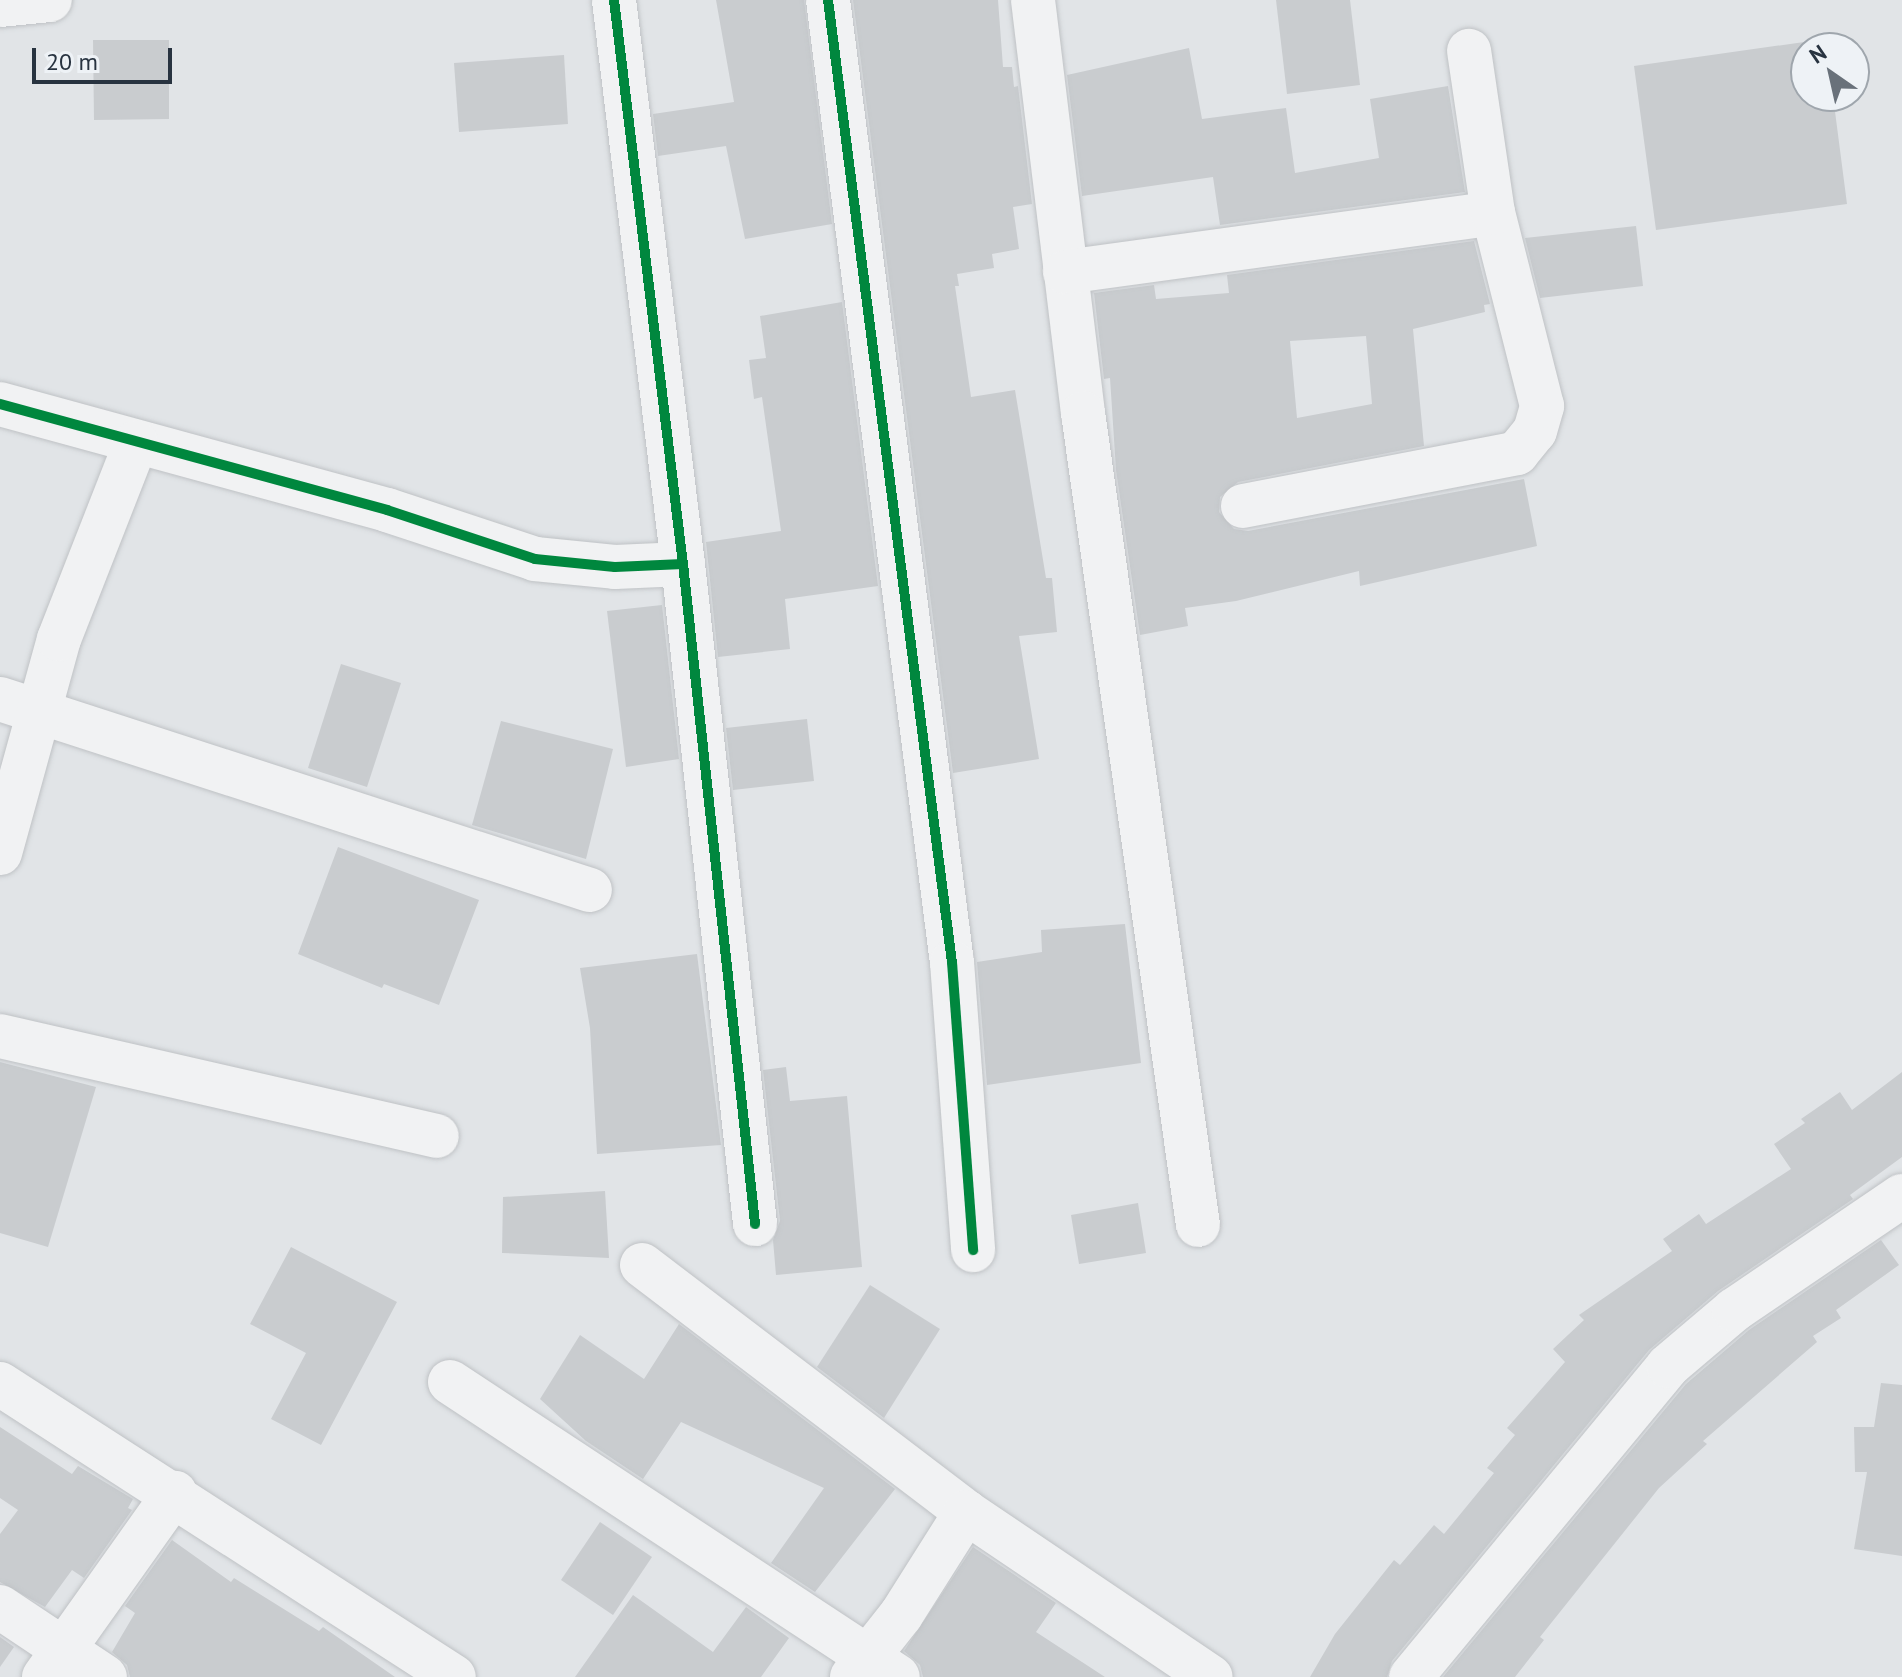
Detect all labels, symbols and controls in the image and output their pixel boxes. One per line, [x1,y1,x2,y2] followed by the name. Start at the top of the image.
[36,32,176,82] scale bar
[1790,32,1870,112] north arrow
[1804,38,1832,69] text: N
[46,46,98,77] text: 20 m

